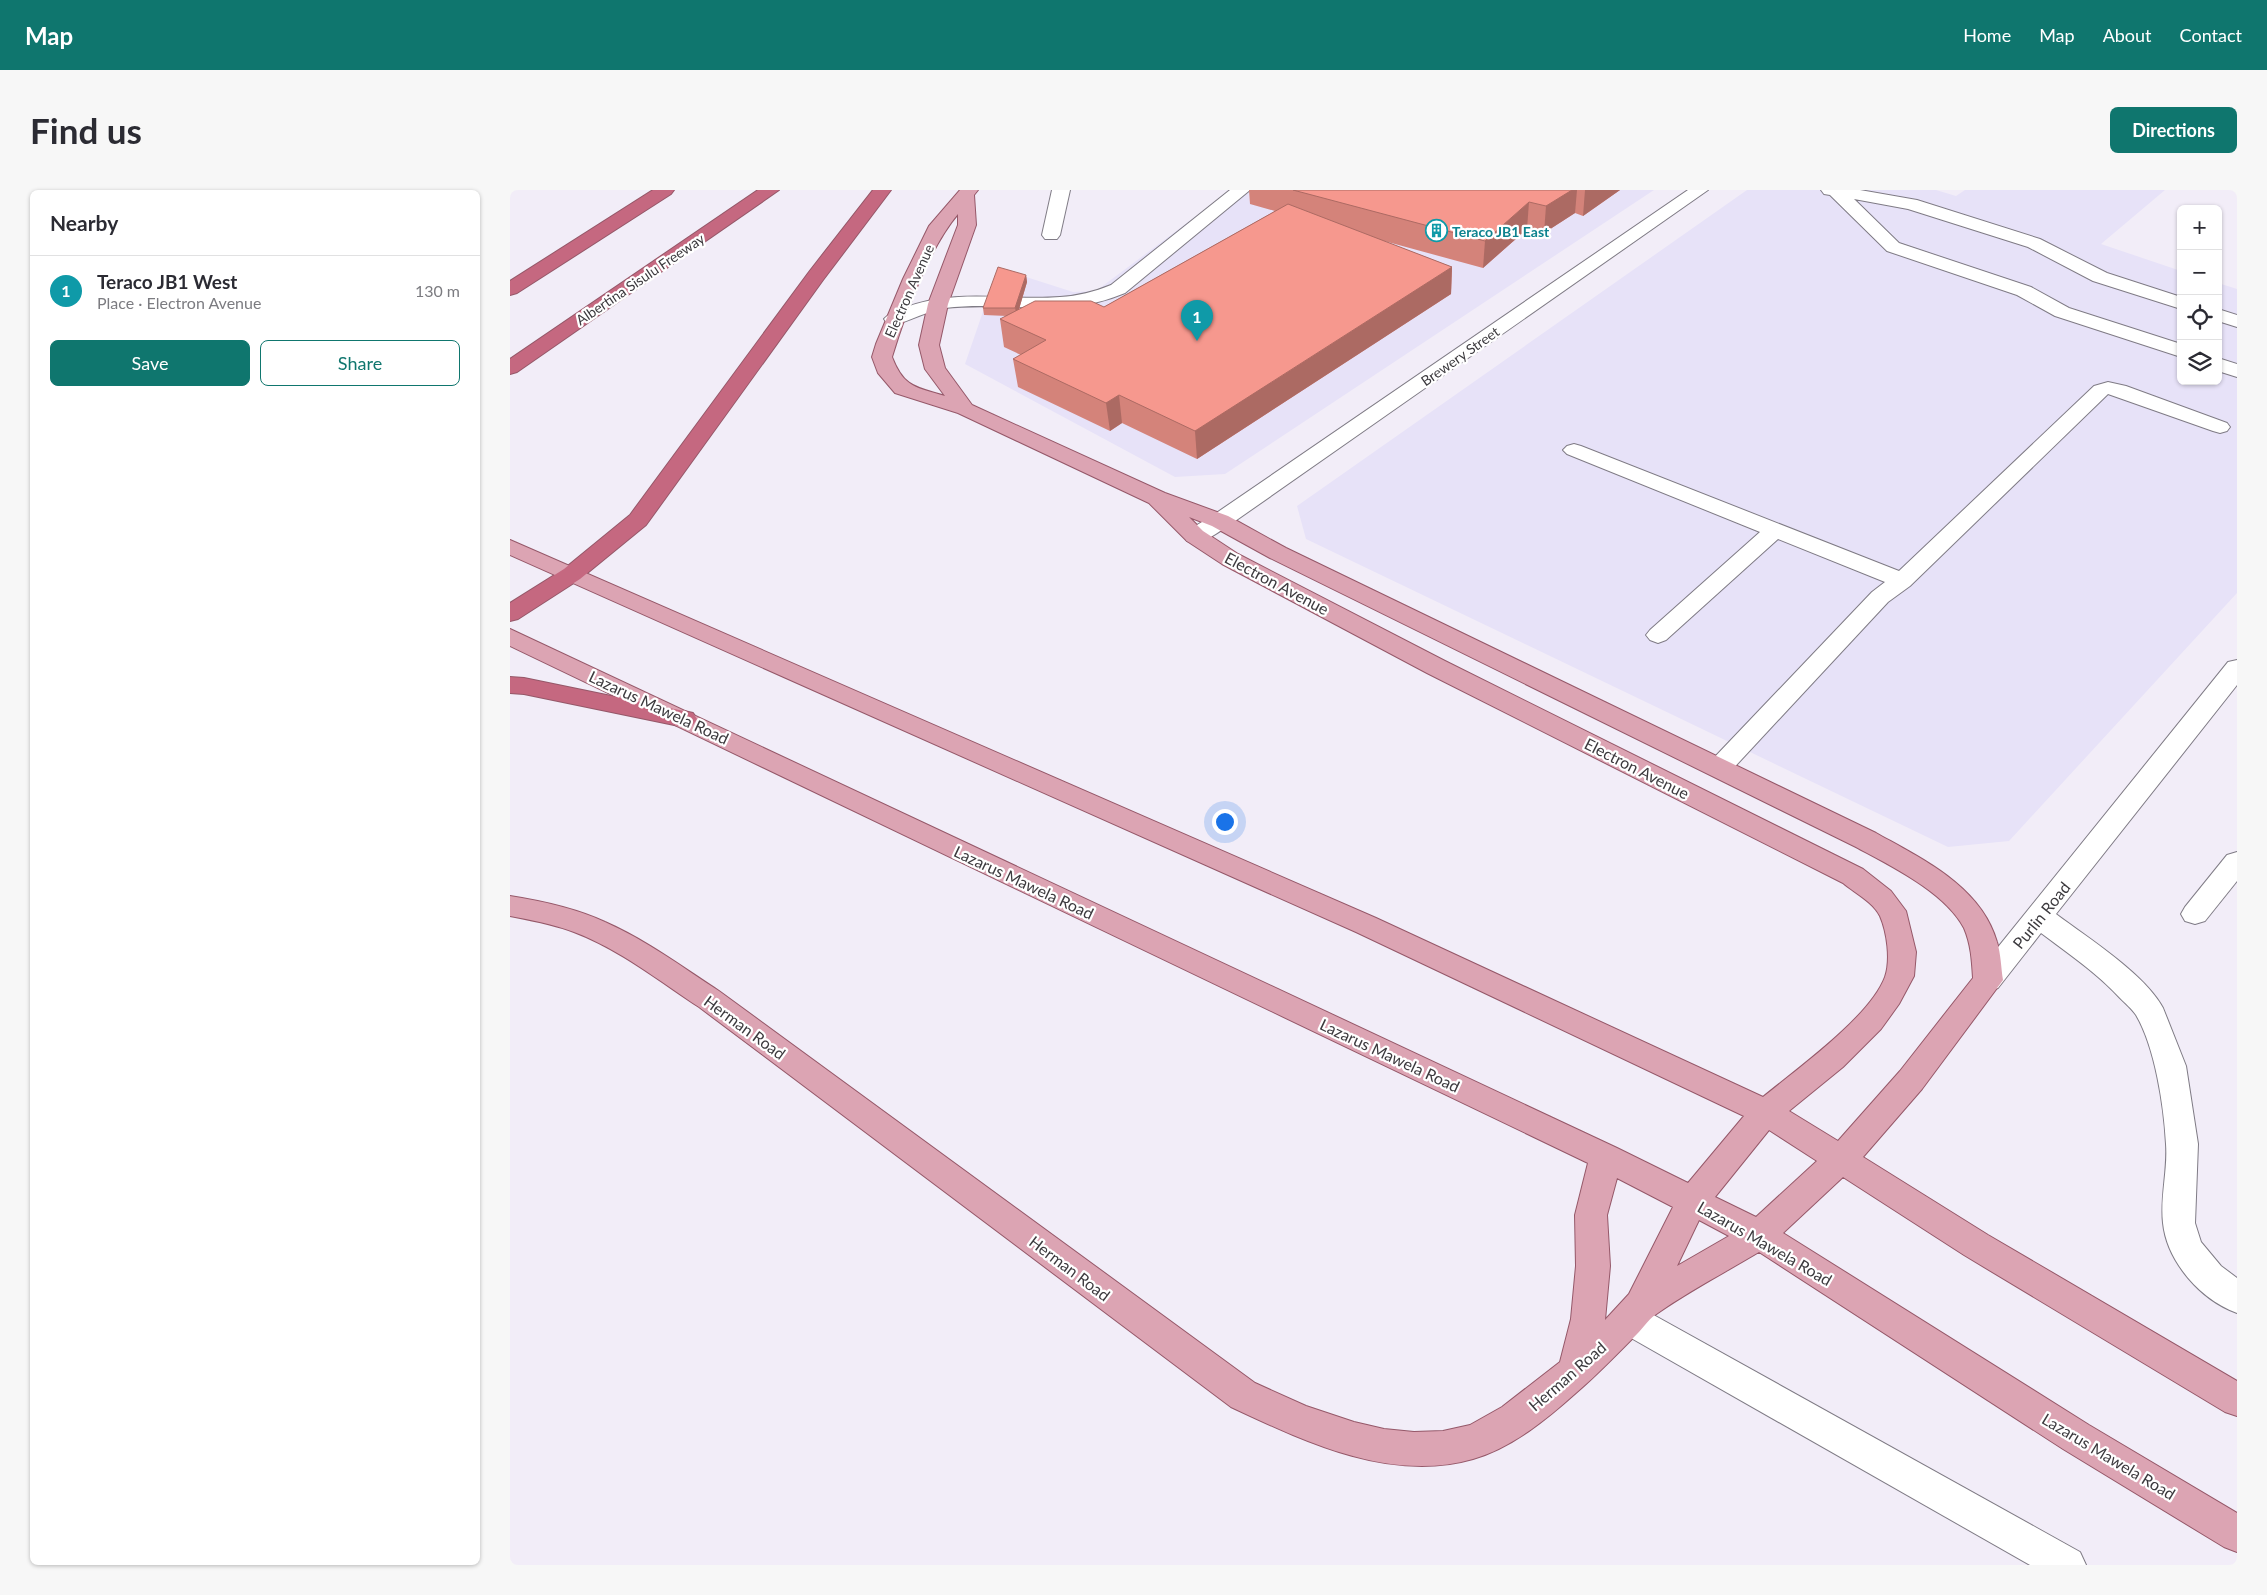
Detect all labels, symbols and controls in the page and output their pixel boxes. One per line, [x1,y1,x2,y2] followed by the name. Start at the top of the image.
[25,21,73,50] text: Map
[1963,24,2011,46] text: Home
[2039,24,2075,46] text: Map
[2103,24,2152,46] text: About
[2180,24,2242,46] text: Contact
[2110,107,2237,153] button: Directions
[30,109,142,151] text: Find us
[2177,205,2222,385] map controls
[2177,205,2222,250] button: +
[50,210,118,235] text: Nearby
[1424,219,1448,243] building icon: Teraco JB1 East
[1452,223,1550,240] place label: Teraco JB1 East
[573,229,708,328] street label: Albertina Sisulu Freeway
[881,242,937,340] street label: Electron Avenue
[2177,250,2222,295] button: −
[97,270,237,293] text: Teraco JB1 West
[61,281,71,300] text: 1
[415,281,460,300] text: 130 m
[97,293,261,312] text: Place · Electron Avenue
[2177,295,2222,340] button: locate
[1181,300,1213,341] pin: 1
[1418,323,1502,389] street label: Brewery Street
[50,340,250,386] button: Save
[260,340,460,386] button: Share
[2177,340,2222,385] button: layers
[1222,548,1332,618] street label: Electron Avenue
[586,666,732,748] street label: Lazarus Mawela Road
[1582,733,1692,803] street label: Electron Avenue
[1212,809,1238,835] your location
[951,841,1097,923] street label: Lazarus Mawela Road
[2008,878,2074,952] street label: Purlin Road
[701,991,789,1063] street label: Herman Road
[1317,1014,1463,1096] street label: Lazarus Mawela Road
[1694,1197,1836,1289] street label: Lazarus Mawela Road
[1026,1232,1114,1304] street label: Herman Road
[1525,1337,1609,1415] street label: Herman Road
[2039,1409,2179,1503] street label: Lazarus Mawela Road

